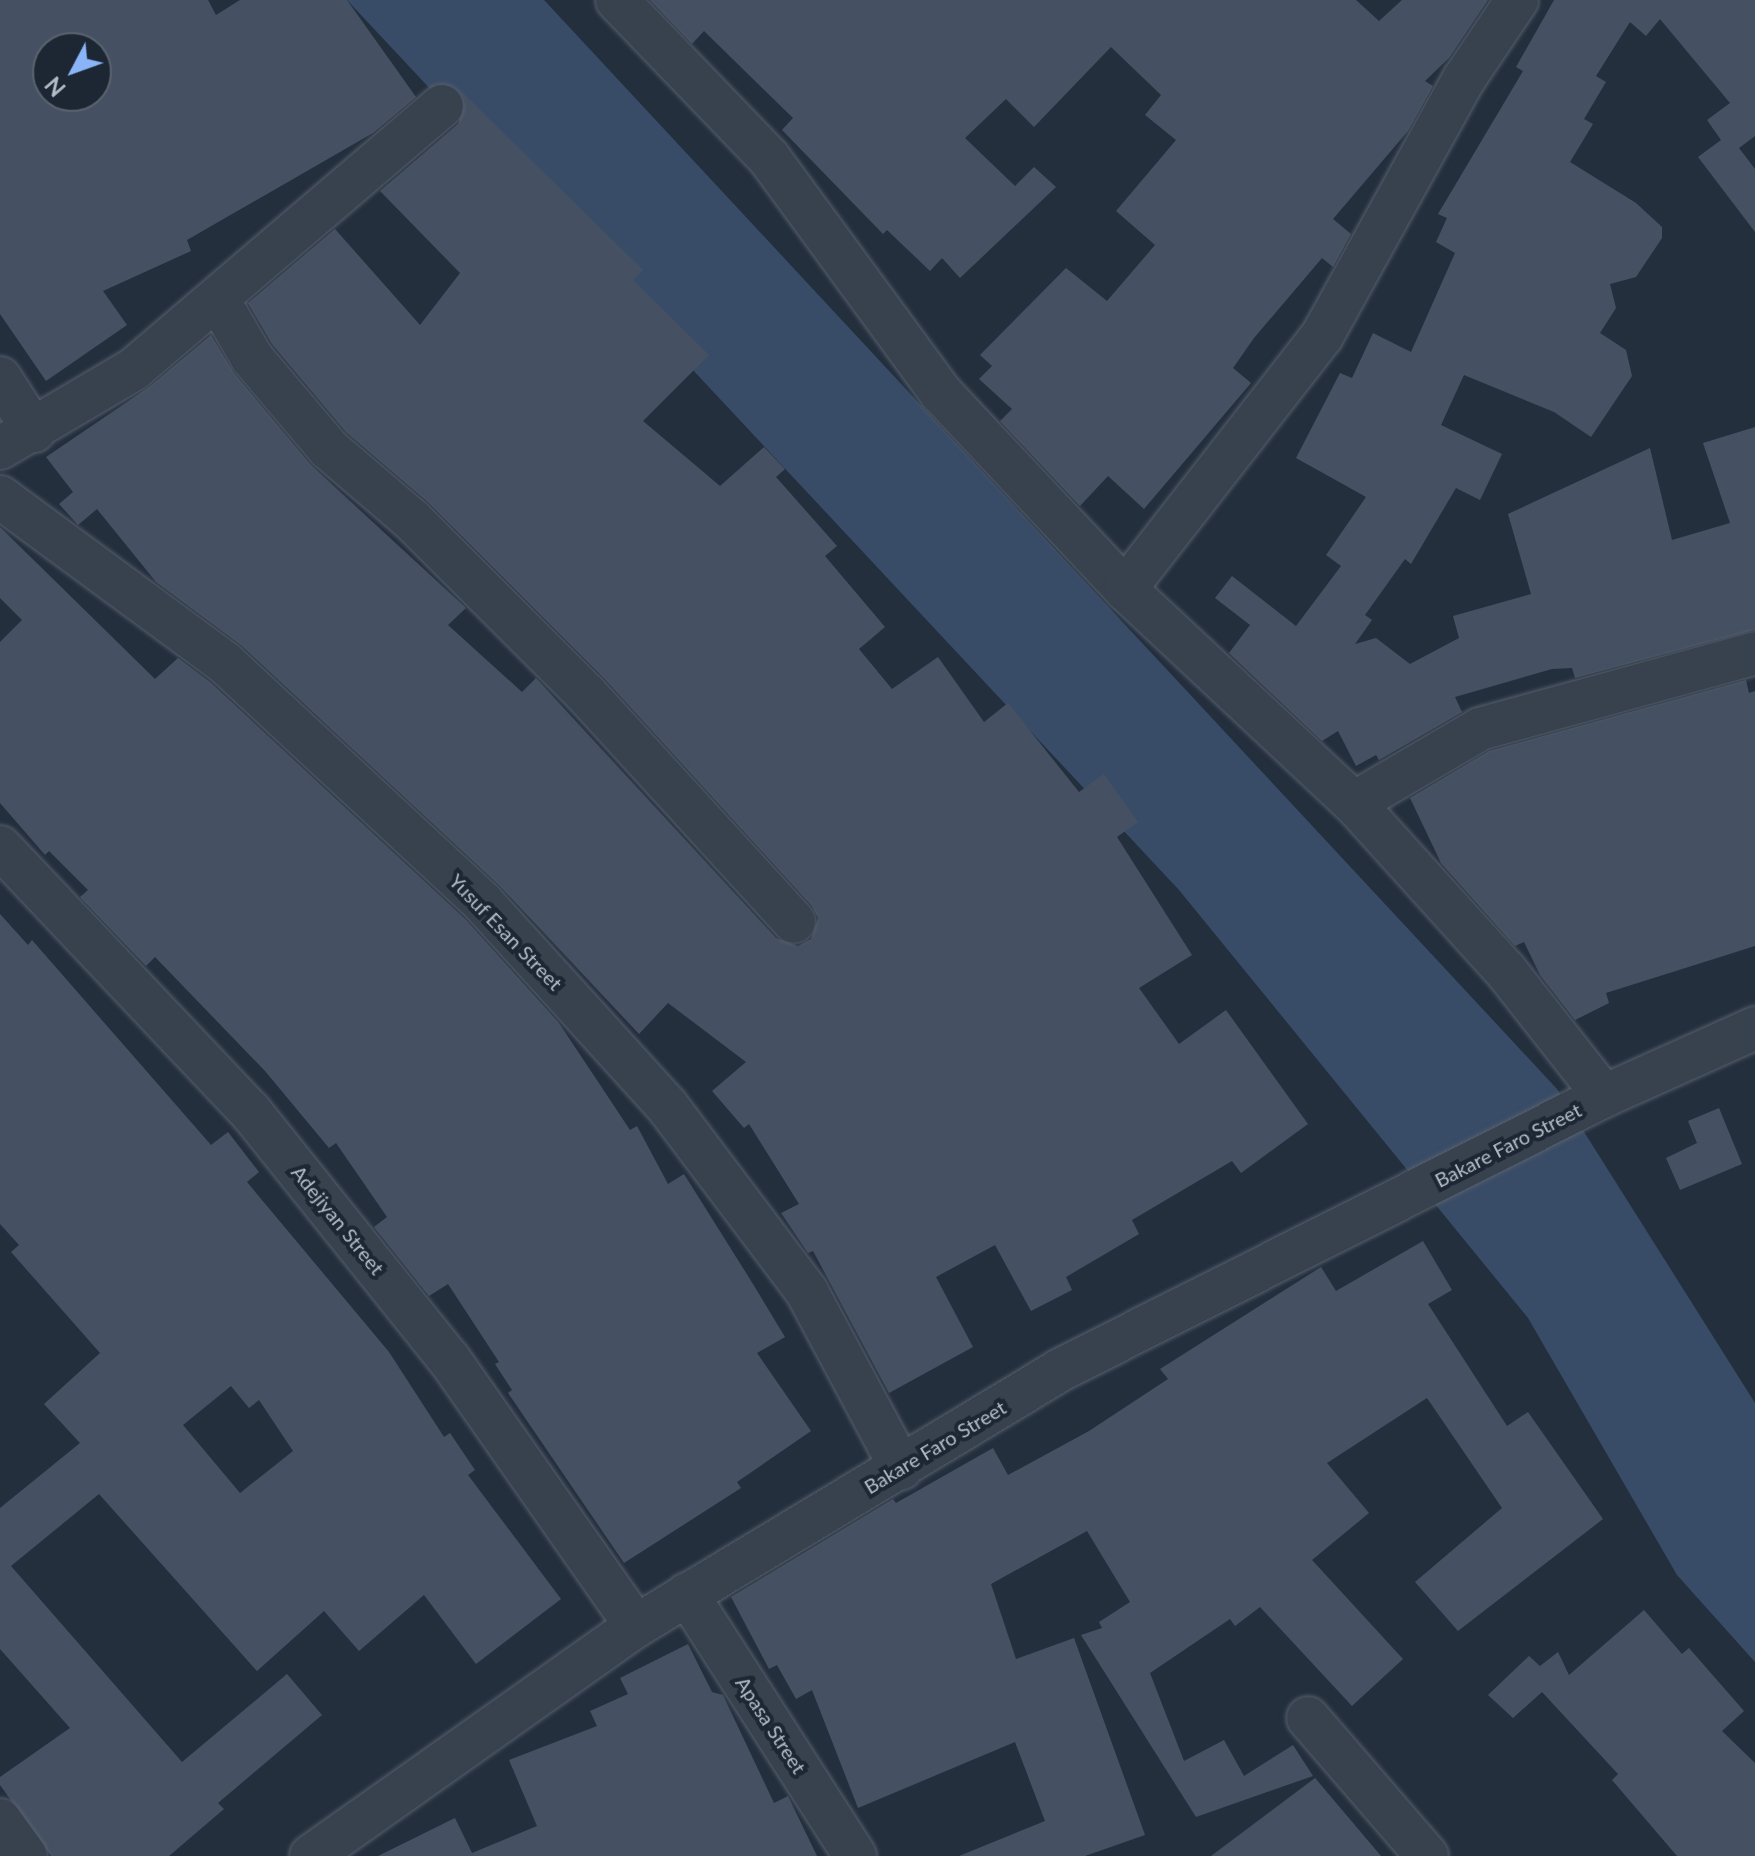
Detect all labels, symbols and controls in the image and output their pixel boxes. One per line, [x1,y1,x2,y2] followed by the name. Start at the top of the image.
[32,32,112,112] north arrow
[39,72,71,102] text: N
[444,869,568,995] street label: Yusuf Esan Street
[1431,1098,1585,1192] street label: Bakare Faro Street
[287,1161,389,1279] street label: Adejiyan Street
[860,1395,1010,1499] street label: Bakare Faro Street
[731,1672,811,1778] street label: Apasa Street

